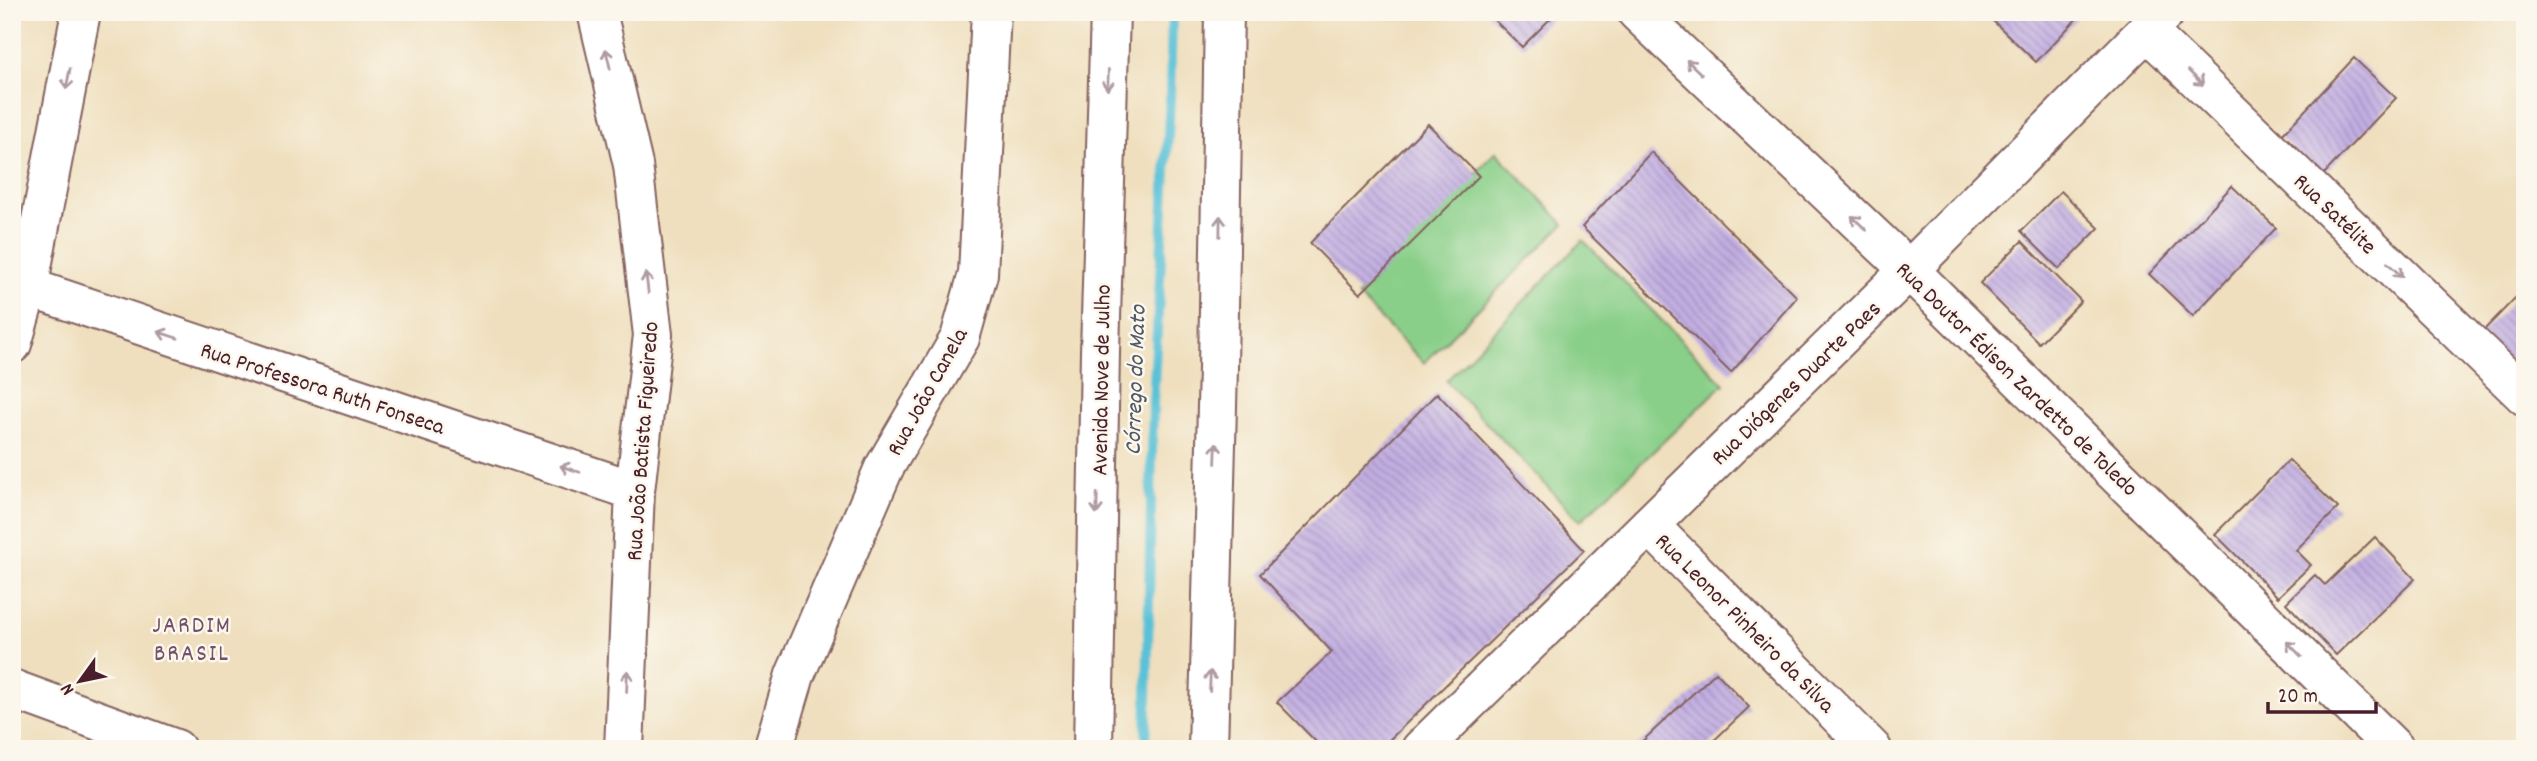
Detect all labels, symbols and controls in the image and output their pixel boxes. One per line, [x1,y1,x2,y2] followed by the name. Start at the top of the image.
[601,48,614,71] one-way arrow
[1686,58,1703,75] one-way arrow
[61,67,75,90] one-way arrow
[1101,69,1115,92] one-way arrow
[2187,70,2204,87] one-way arrow
[2284,167,2383,264] street label: Rua Satélite
[1214,214,1227,237] one-way arrow
[1851,215,1868,232] one-way arrow
[1887,255,2144,506] street label: Rua Doutor Édison Zardetto de Toledo
[2386,262,2403,279] one-way arrow
[640,272,653,295] one-way arrow
[1085,284,1122,476] street label: Avenida Nove de Julho
[1705,294,1890,475] street label: Rua Diógenes Duarte Paes
[1117,303,1157,456] water label: Córrego do Mato
[620,320,669,562] street label: Rua João Batista Figueiredo
[880,322,978,463] street label: Rua João Canela
[158,328,180,340] one-way arrow
[195,335,449,446] street label: Rua Professora Ruth Fonseca
[1209,442,1223,465] one-way arrow
[559,462,581,474] one-way arrow
[1090,492,1104,515] one-way arrow
[1646,527,1842,723] street label: Rua Leonor Pinheiro da Silva
[152,610,232,672] district label: JARDIM BRASIL
[2286,641,2303,658] one-way arrow
[46,646,116,716] north arrow
[621,669,634,692] one-way arrow
[1203,669,1217,692] one-way arrow
[2268,670,2376,714] scale bar
[55,677,83,700] text: N
[2278,683,2318,713] text: 20 m

